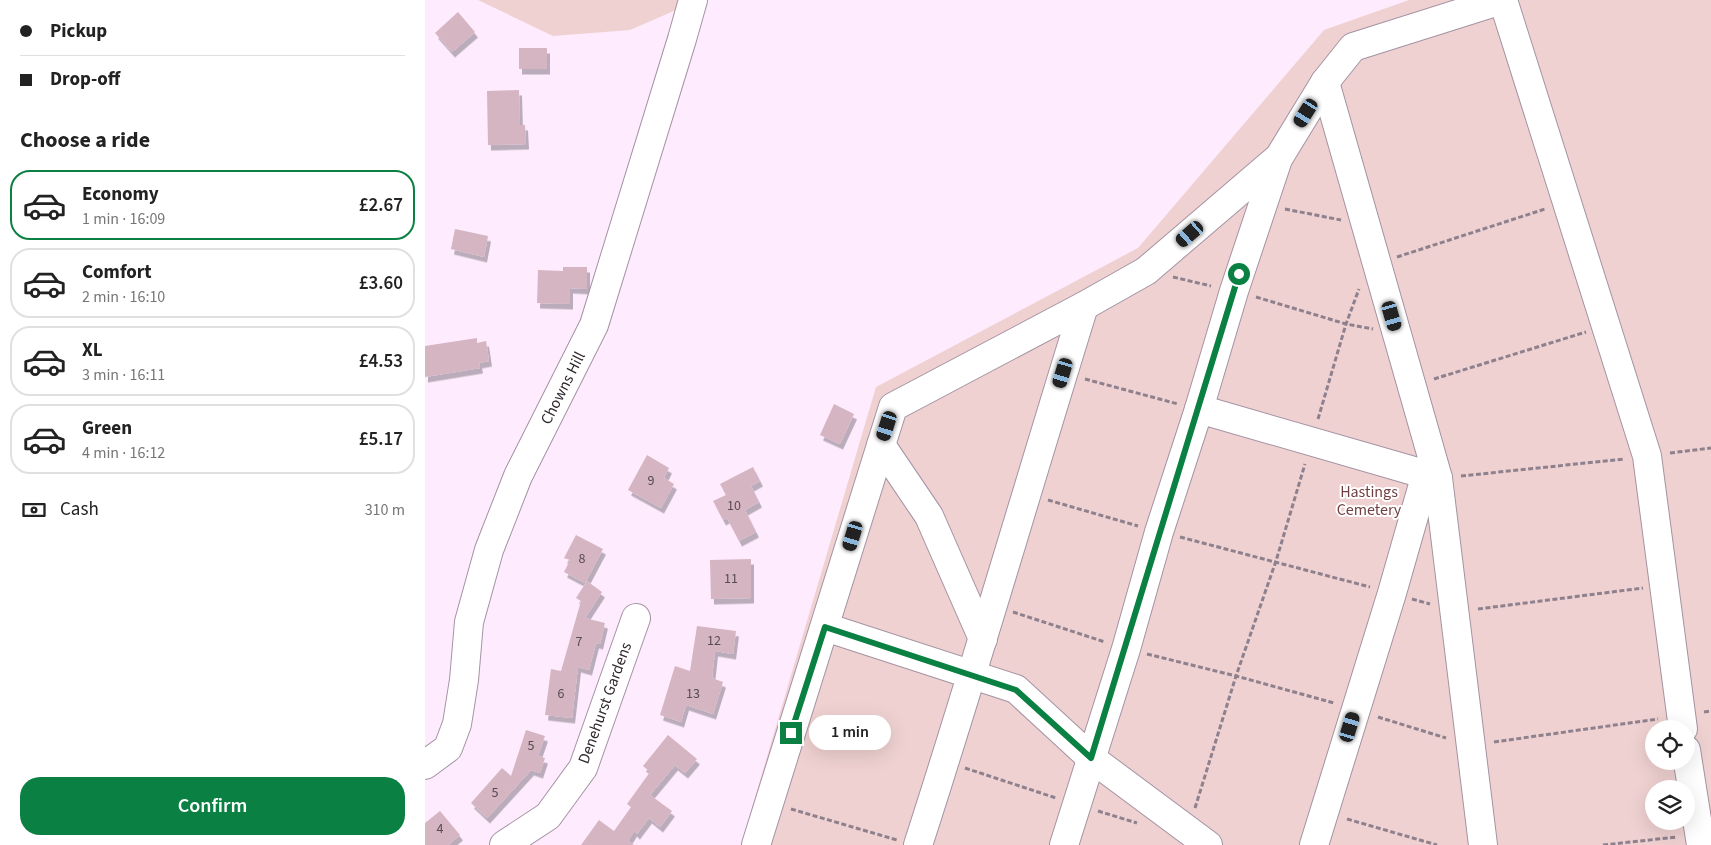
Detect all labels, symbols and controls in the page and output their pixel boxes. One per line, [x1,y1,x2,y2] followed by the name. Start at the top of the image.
[50,18,107,45] text: Pickup
[50,66,120,93] text: Drop-off
[1291,96,1320,130] car
[20,124,150,156] text: Choose a ride
[82,181,159,208] text: Economy
[22,183,67,228] icon: car
[359,192,403,219] text: £2.67
[82,208,165,230] text: 1 min · 16:09
[1173,218,1206,250] car
[82,259,152,286] text: Comfort
[22,261,67,306] icon: car
[1228,263,1250,285] route start
[359,270,403,297] text: £3.60
[82,286,165,308] text: 2 min · 16:10
[1380,300,1403,332] car
[82,337,103,364] text: XL
[22,339,67,384] icon: car
[359,348,403,375] text: £4.53
[535,348,591,428] street label: Chowns Hill
[1051,356,1074,390] car
[82,364,165,386] text: 3 min · 16:11
[875,409,898,443] car
[82,415,132,442] text: Green
[22,417,67,462] icon: car
[359,426,403,453] text: £5.17
[82,442,165,464] text: 4 min · 16:12
[648,471,655,491] house number: 9
[1337,481,1402,521] park label: Hastings Cemetery
[20,496,48,524] icon: cash
[60,496,99,523] text: Cash
[727,496,741,516] house number: 10
[365,499,405,521] text: 310 m
[841,519,864,553] car
[579,549,586,569] house number: 8
[724,569,738,589] house number: 11
[707,631,721,651] house number: 12
[576,632,583,652] house number: 7
[573,639,637,767] street label: Denehurst Gardens
[558,684,565,704] house number: 6
[686,684,700,704] house number: 13
[1338,710,1361,744] car
[809,716,891,750] callout: 1 min
[1645,720,1695,830] map controls
[1645,720,1695,770] button: locate
[831,721,869,743] text: 1 min
[780,722,802,744] route end
[528,736,535,756] house number: 5
[20,777,405,835] button: Confirm
[1645,780,1695,830] button: layers
[492,783,499,803] house number: 5
[437,819,444,839] house number: 4

